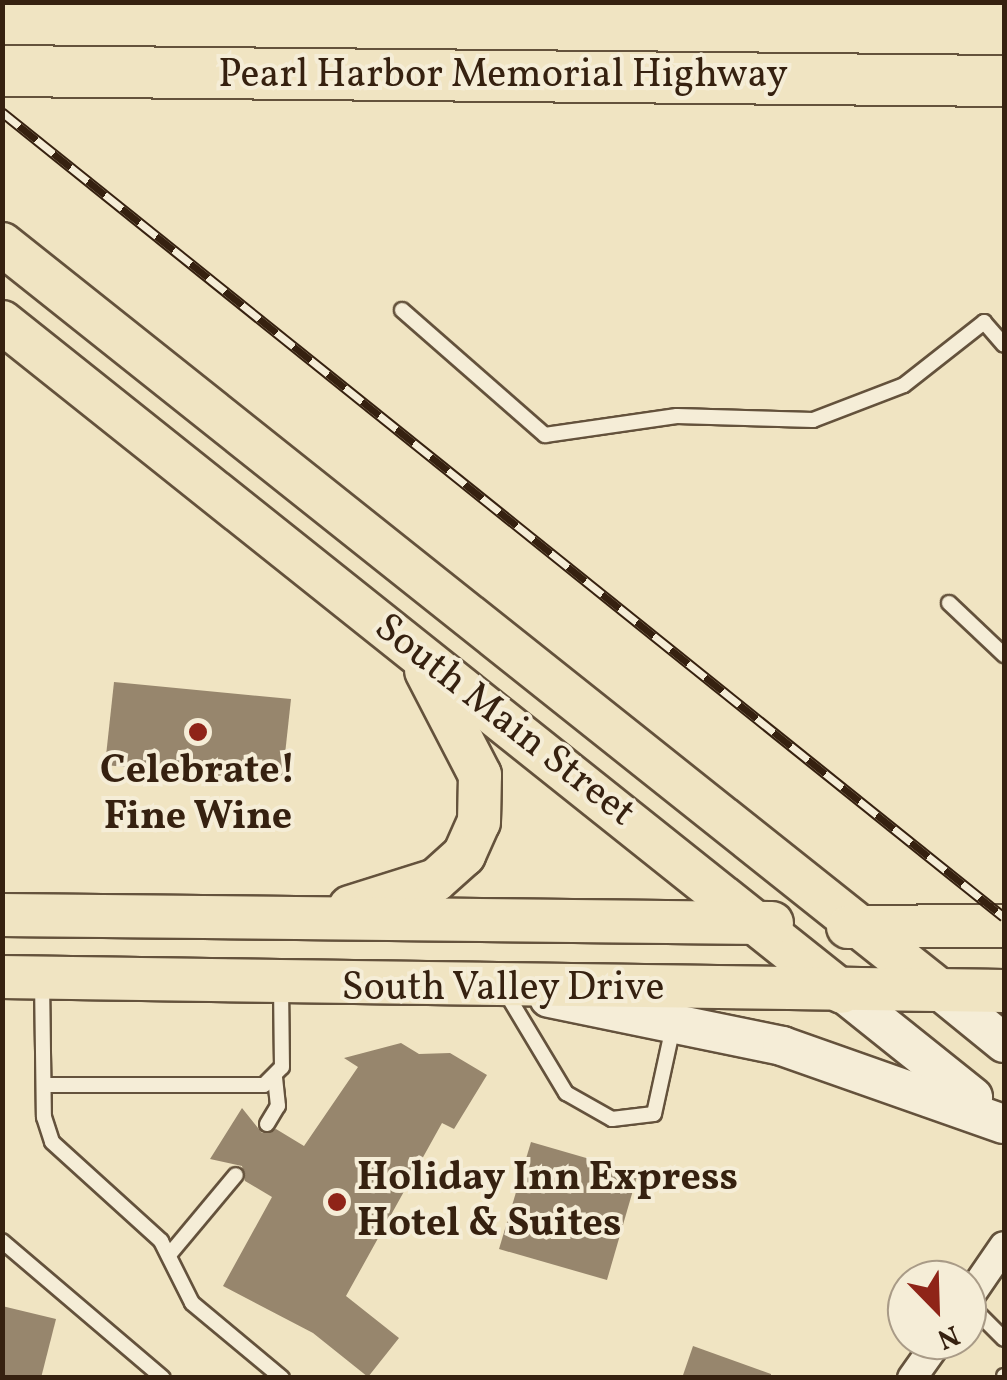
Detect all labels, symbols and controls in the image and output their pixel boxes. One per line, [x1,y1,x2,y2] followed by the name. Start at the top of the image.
[218,52,788,100] street label: Pearl Harbor Memorial Highway
[364,604,644,838] street label: South Main Street
[187,721,209,743] marker: Celebrate! Fine Wine
[100,748,296,842] place label: Celebrate! Fine Wine
[340,965,666,1013] street label: South Valley Drive
[357,1155,738,1249] place label: Holiday Inn Express Hotel & Suites
[326,1191,348,1213] marker: Holiday Inn Express Hotel & Suites
[887,1260,987,1360] north arrow
[931,1314,965,1358] text: N

